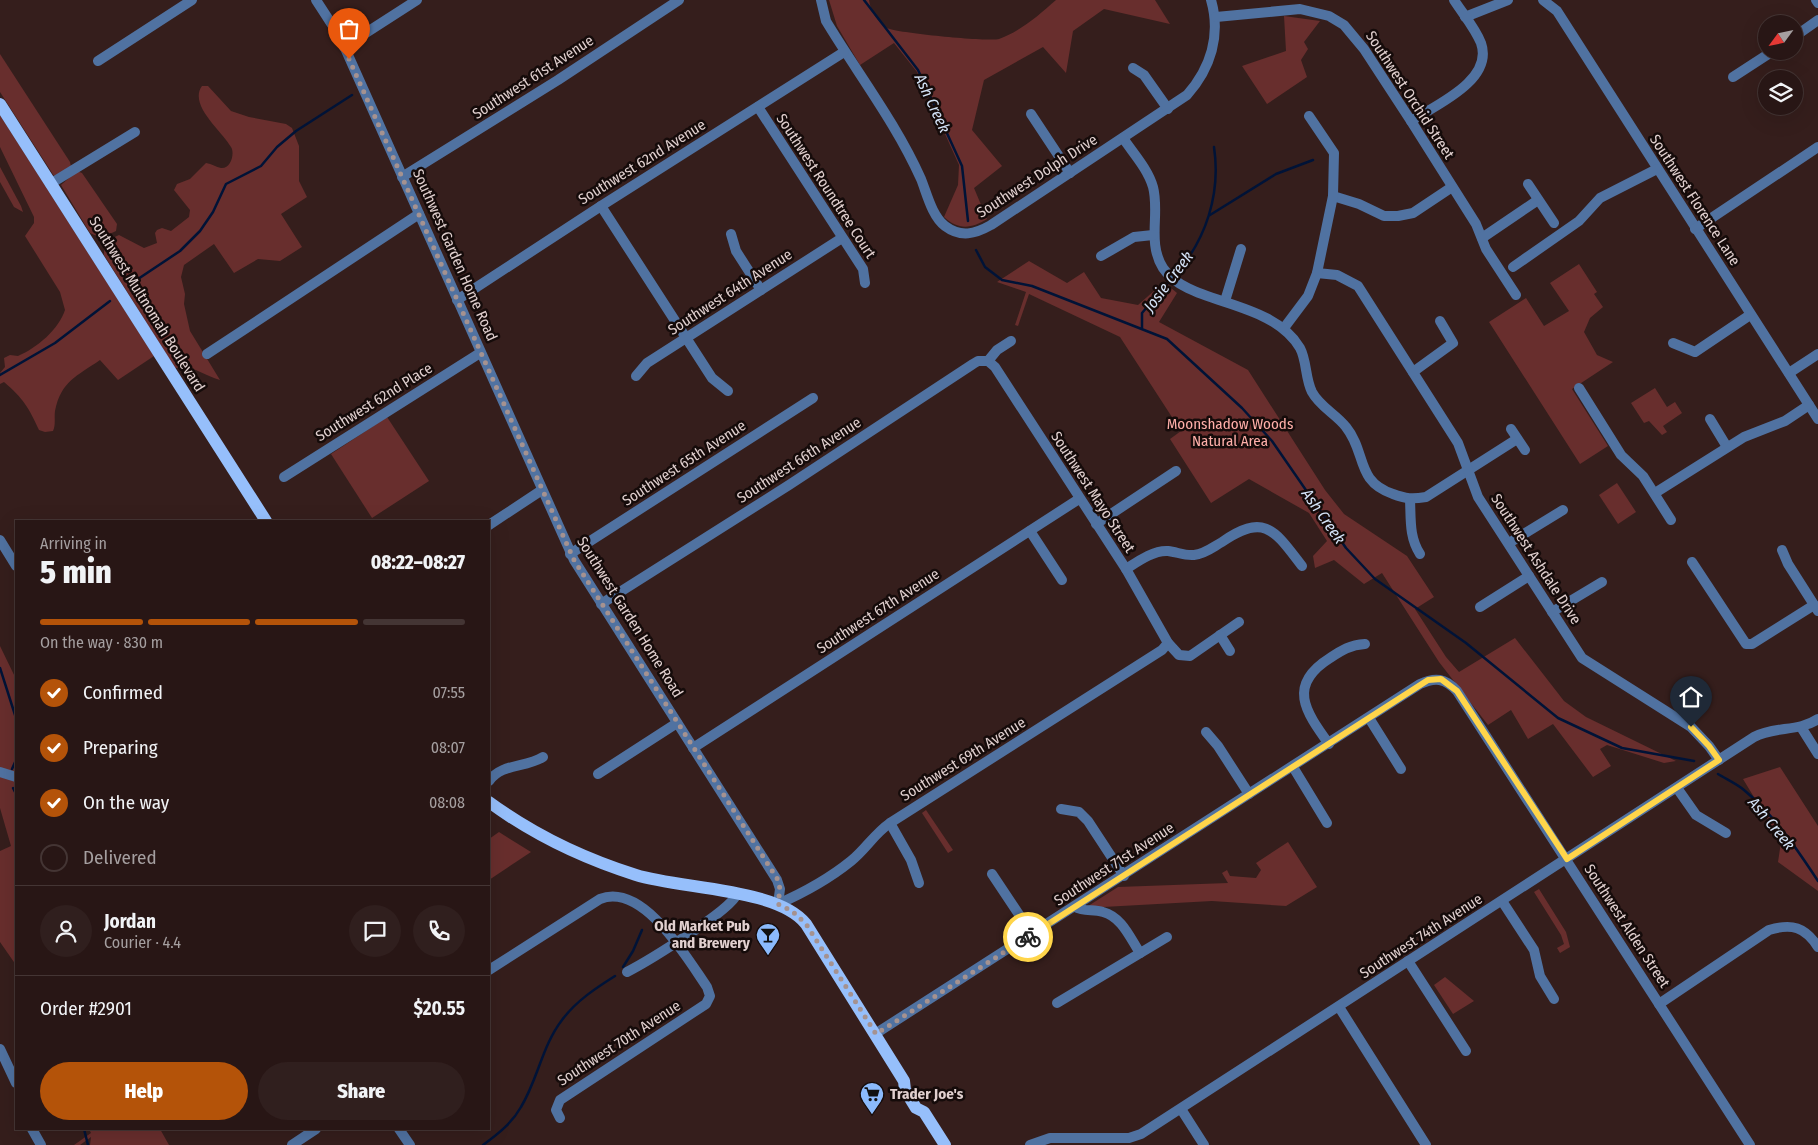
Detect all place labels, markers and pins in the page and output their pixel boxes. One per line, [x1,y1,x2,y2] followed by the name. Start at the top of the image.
[328,8,370,59] pin
[1670,676,1712,727] pin
[654,917,751,952] place label: Old Market Pub and Brewery
[755,922,781,956] bar icon: Old Market Pub and Brewery
[859,1081,885,1115] supermarket icon: Trader Joe's
[890,1085,964,1103] place label: Trader Joe's

